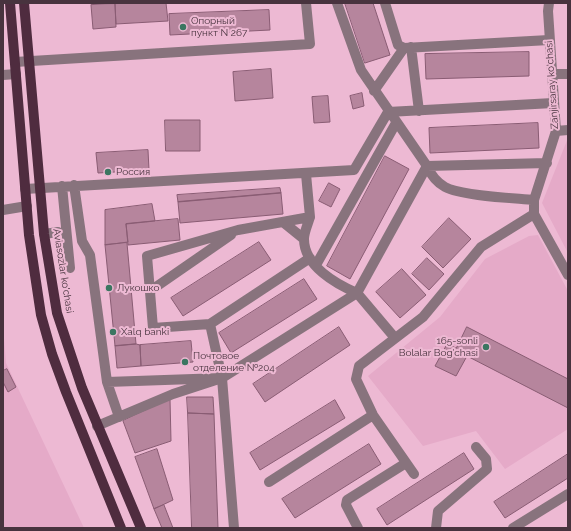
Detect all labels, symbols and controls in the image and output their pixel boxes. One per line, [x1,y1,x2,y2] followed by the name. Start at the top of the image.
[191,15,247,38] place label: Опорный пункт N 267
[178,22,188,32] marker: Опорный пункт N 267
[543,40,561,130] street label: Zanjirsaray ko'chasi
[116,166,150,178] place label: Россия
[103,167,113,177] marker: Россия
[50,228,76,314] street label: Aviasozlar ko'chasi
[117,282,159,294] place label: Лукошко
[104,283,114,293] marker: Лукошко
[121,326,169,338] place label: Xalq banki
[108,327,118,337] marker: Xalq banki
[399,335,478,358] place label: 165-sonli Bolalar Bog'chasi
[481,342,491,352] marker: 165-sonli Bolalar Bog'chasi
[193,350,275,374] place label: Почтовое отделение №204
[180,357,190,367] marker: Почтовое отделение №204

